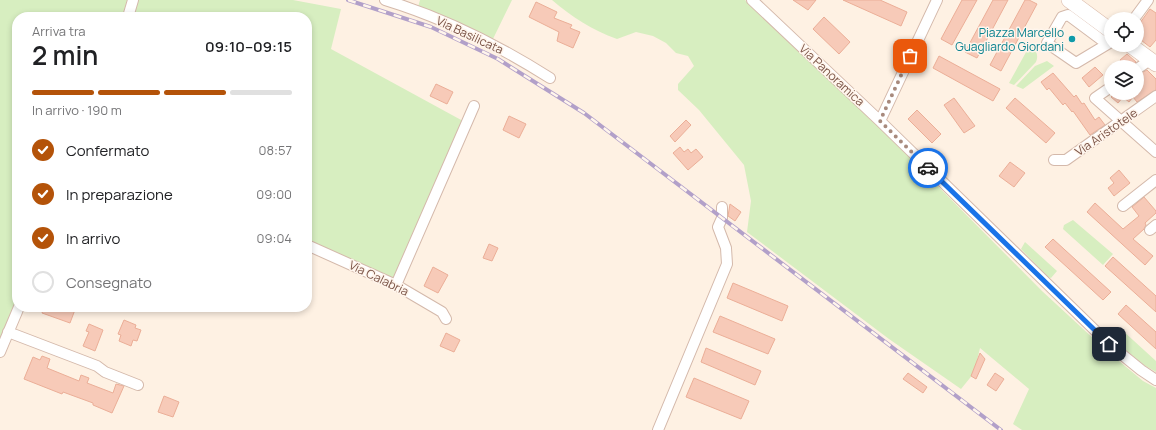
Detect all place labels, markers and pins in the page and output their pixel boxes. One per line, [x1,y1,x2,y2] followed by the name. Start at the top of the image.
[955,24,1064,55] place label: Piazza Marcello Guagliardo Giordani
[1067,34,1077,44] marker: Piazza Marcello Guagliardo Giordani
[893,39,927,73] pin
[1092,327,1126,361] pin

